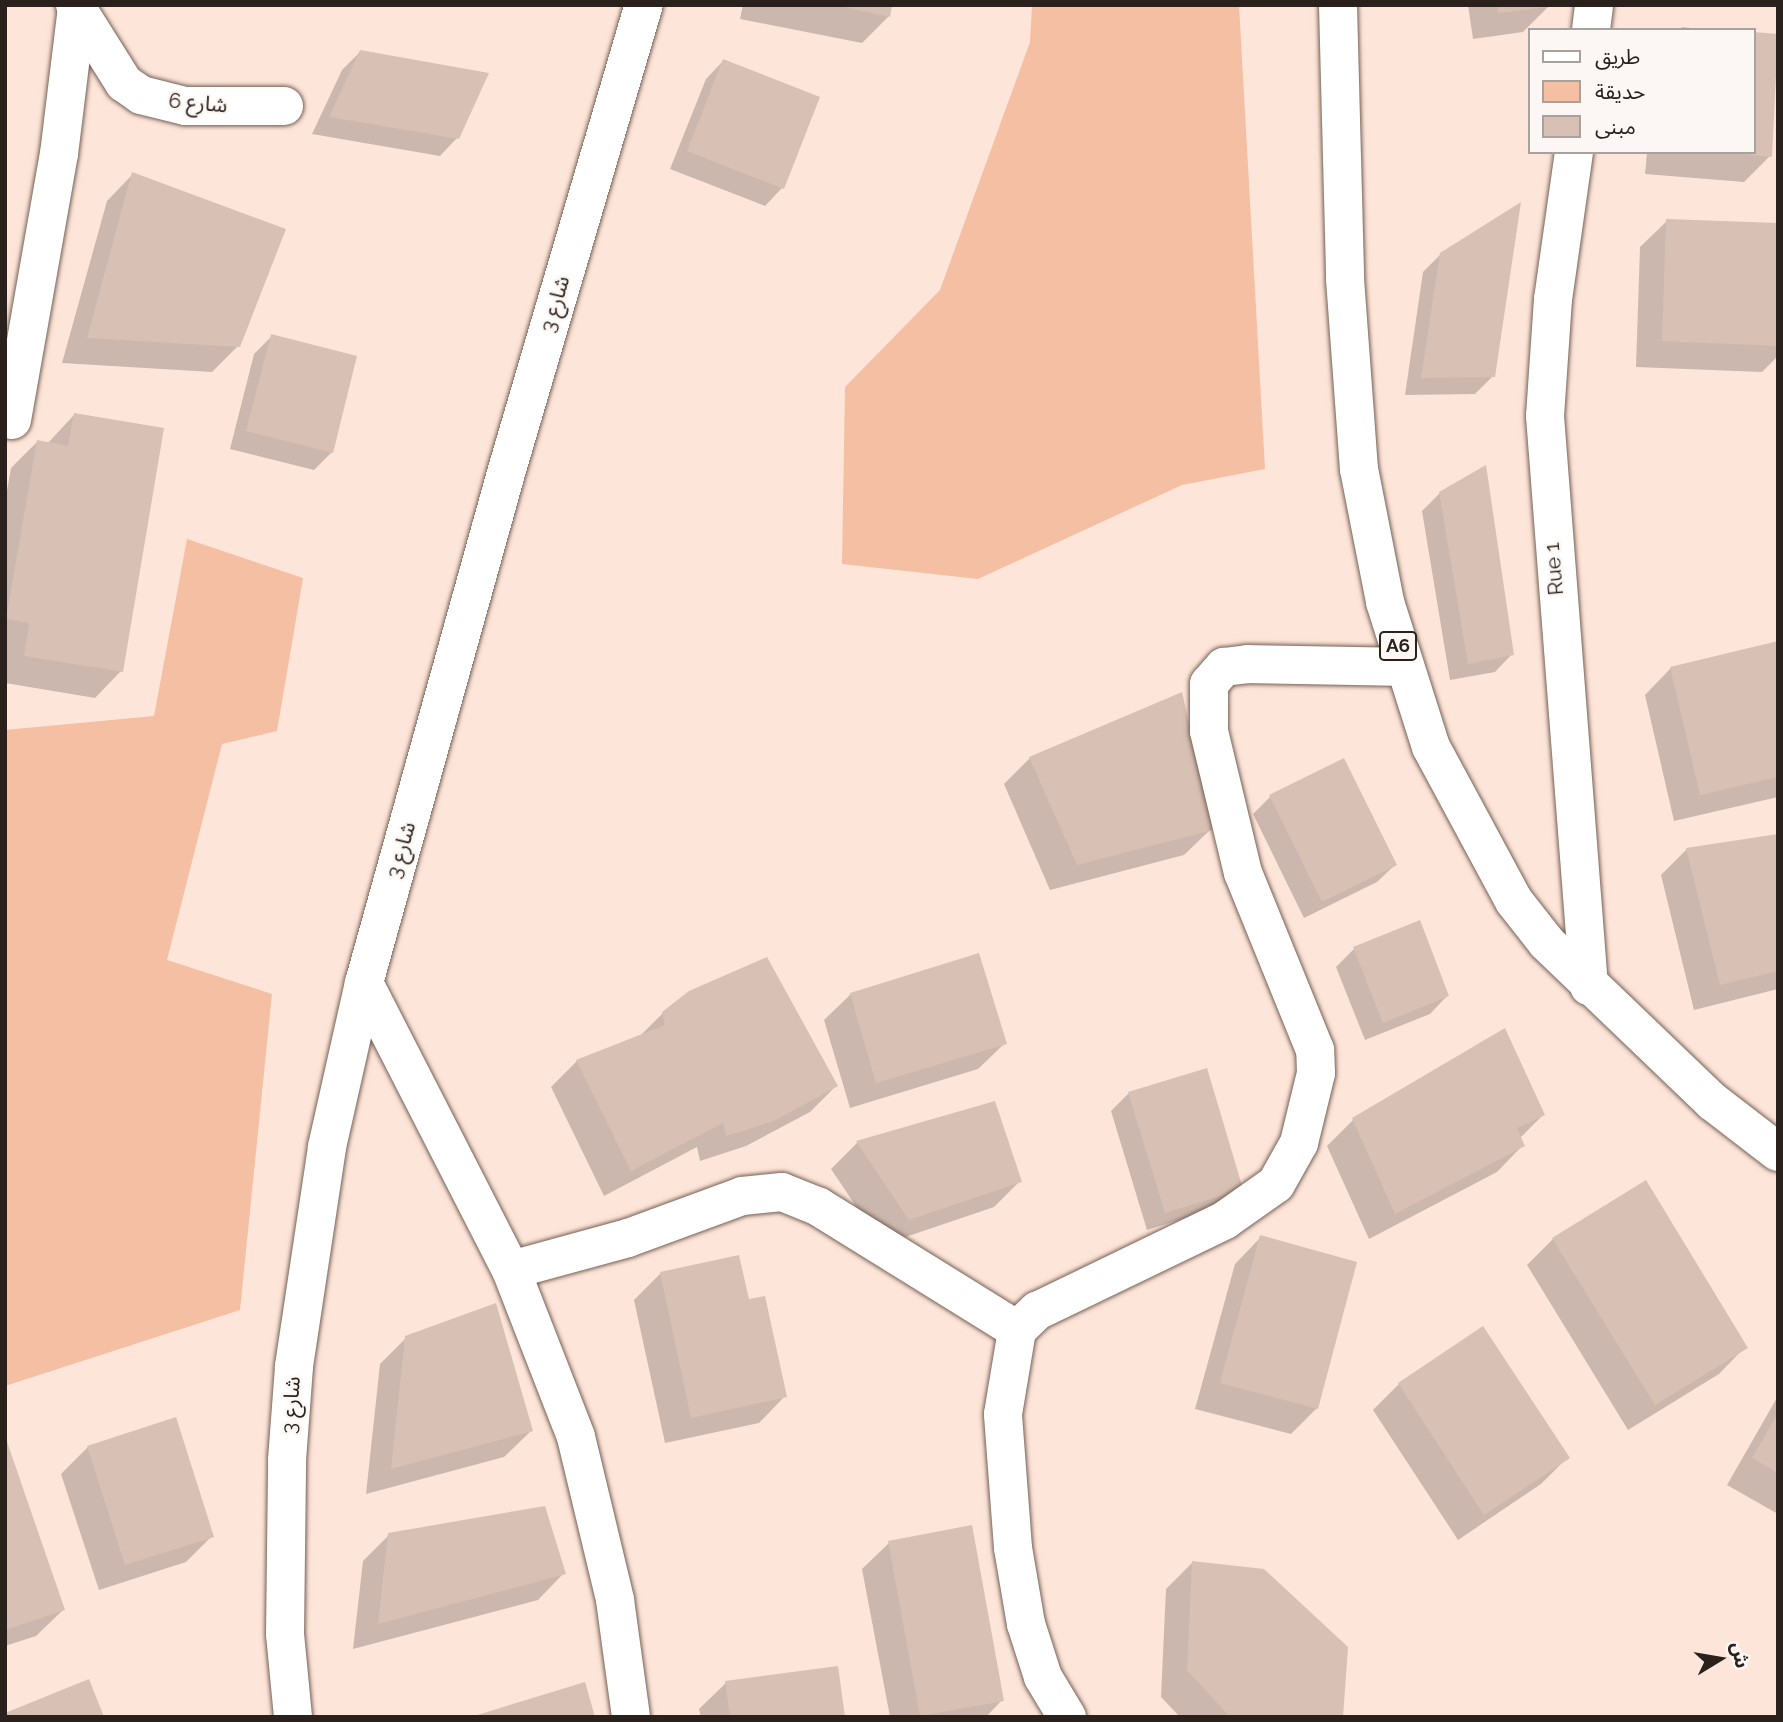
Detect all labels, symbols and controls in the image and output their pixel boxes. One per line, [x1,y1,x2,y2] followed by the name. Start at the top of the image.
[1528,28,1755,154] legend
[1595,44,1640,69] text: طريق
[1595,79,1645,104] text: حديقة
[168,88,228,118] street label: شارع 6
[1595,114,1636,139] text: مبنى
[535,273,575,335] street label: شارع 3
[1539,542,1569,596] street label: Rue 1
[1379,631,1417,662] road number: A6
[381,819,421,881] street label: شارع 3
[276,1375,306,1435] street label: شارع 3
[1685,1624,1755,1694] north arrow
[1727,1640,1754,1670] text: ش

